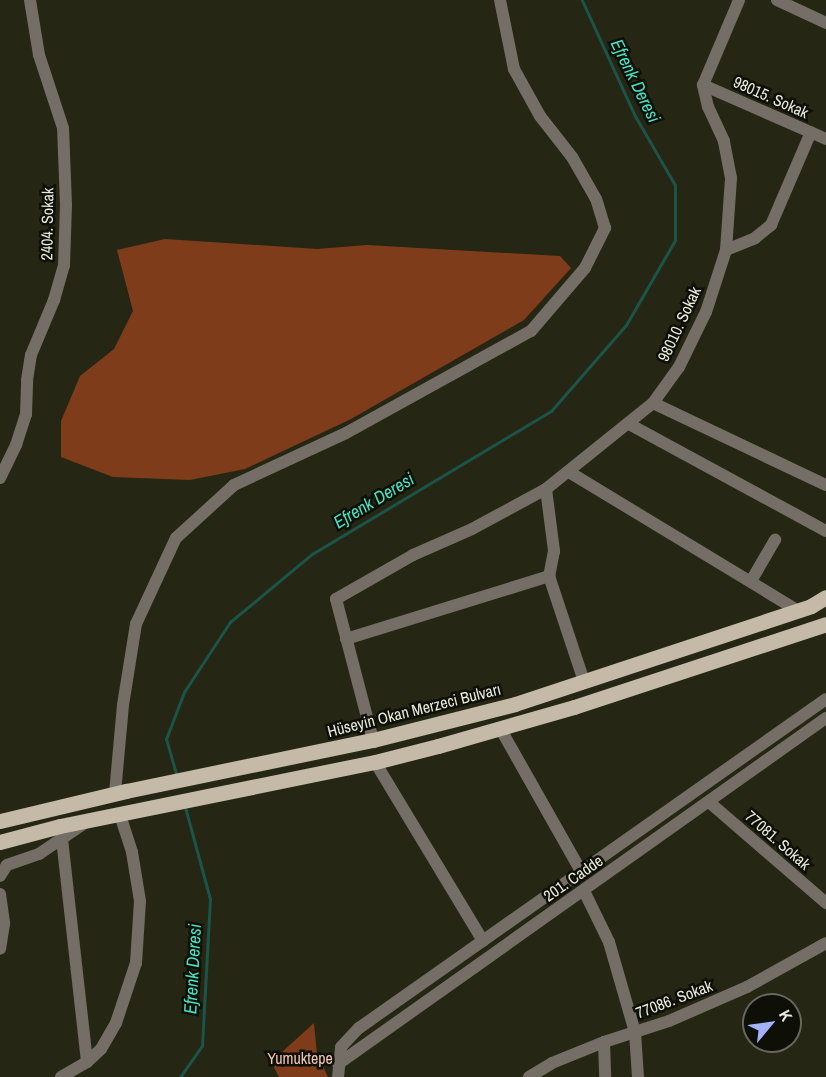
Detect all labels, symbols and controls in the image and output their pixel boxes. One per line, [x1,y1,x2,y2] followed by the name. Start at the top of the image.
[606,36,664,126] water label: Efrenk Deresi
[730,72,812,122] street label: 98015. Sokak
[37,187,57,261] street label: 2404. Sokak
[653,284,705,364] street label: 98010. Sokak
[330,469,418,533] water label: Efrenk Deresi
[325,679,503,741] street label: Hüseyin Okan Merzeci Bulvarı
[741,806,815,874] street label: 77081. Sokak
[540,851,606,905] street label: 201. Cadde
[180,923,206,1015] water label: Efrenk Deresi
[633,976,715,1022] street label: 77086. Sokak
[742,993,802,1053] north arrow
[774,1006,798,1025] text: K
[267,1048,333,1068] park label: Yumuktepe

